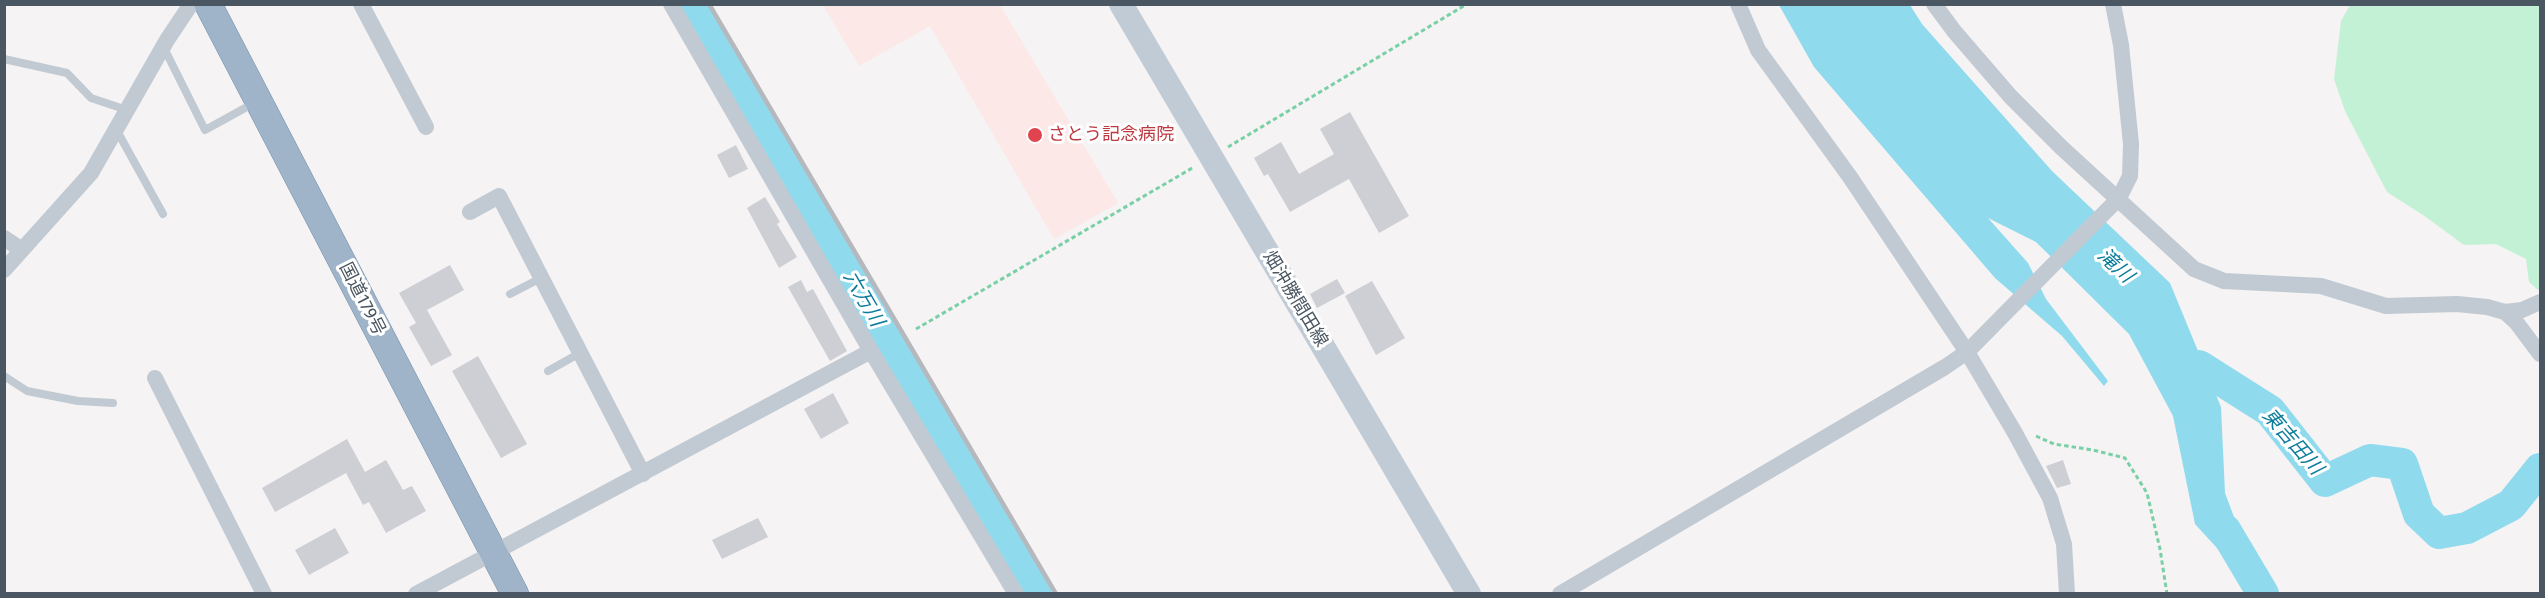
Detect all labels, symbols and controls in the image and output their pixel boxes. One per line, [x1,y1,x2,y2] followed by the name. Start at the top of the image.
[1048,124,1174,146] place label: さとう記念病院
[1026,126,1044,144] marker: さとう記念病院
[2092,244,2138,288] water label: 滝川
[1258,247,1332,351] street label: 畑沖勝間田線
[334,259,390,339] street label: 国道179号
[838,267,888,331] water label: 六万川
[2257,404,2327,480] water label: 東吉田川

